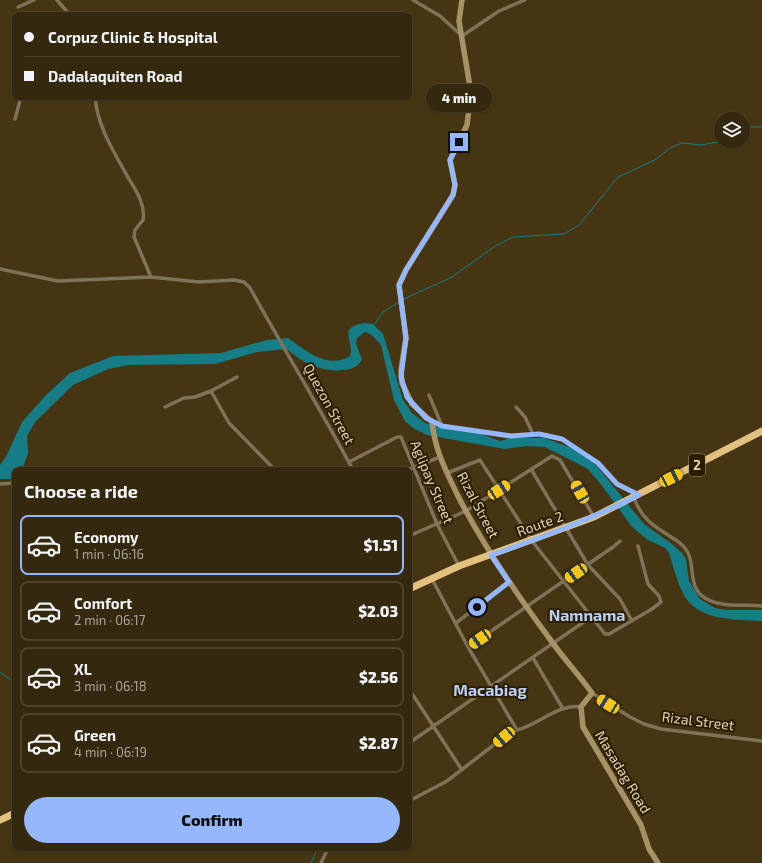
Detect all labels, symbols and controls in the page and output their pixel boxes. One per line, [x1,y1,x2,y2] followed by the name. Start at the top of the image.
[48,28,218,46] text: Corpuz Clinic & Hospital
[48,67,183,85] text: Dadalaquiten Road
[426,84,492,112] callout: 4 min
[442,90,476,106] text: 4 min
[714,112,750,148] map controls
[714,112,750,148] button: layers
[450,133,468,151] route end
[300,360,359,447] street label: Quezon Street
[407,437,458,526] street label: Aglipay Street
[689,454,705,476] road number: 2
[658,467,684,489] car
[454,469,503,541] street label: Rizal Street
[486,478,512,502] car
[569,479,591,505] car
[24,480,138,502] text: Choose a ride
[514,507,566,540] street label: Route 2
[26,527,62,563] icon: car
[74,528,139,546] text: Economy
[363,536,398,554] text: $1.51
[74,546,144,562] text: 1 min · 06:16
[563,561,589,585] car
[26,593,62,629] icon: car
[74,594,132,612] text: Comfort
[468,598,486,616] route start
[358,602,398,620] text: $2.03
[549,605,625,624] district label: Namnama
[74,612,145,628] text: 2 min · 06:17
[467,627,493,651] car
[26,659,62,695] icon: car
[74,660,92,678] text: XL
[359,668,398,686] text: $2.56
[74,678,147,694] text: 3 min · 06:18
[453,680,527,699] district label: Macabiag
[595,693,621,715] car
[661,708,735,733] street label: Rizal Street
[26,725,62,761] icon: car
[491,725,517,749] car
[74,726,116,744] text: Green
[592,727,655,816] street label: Masadag Road
[359,734,398,752] text: $2.87
[74,744,147,760] text: 4 min · 06:19
[24,797,400,843] button: Confirm

